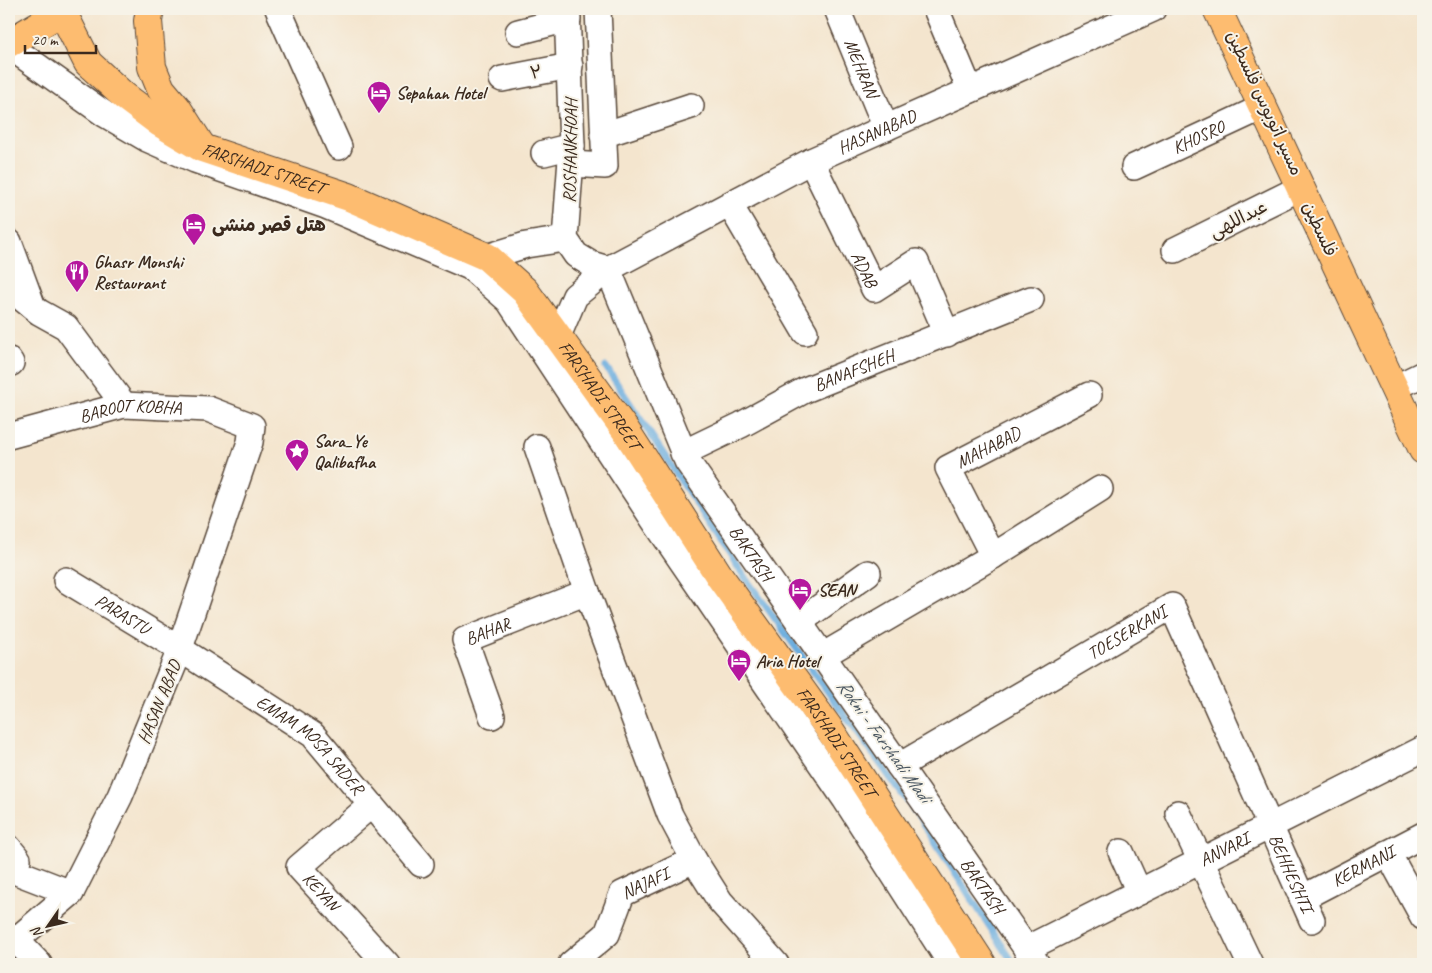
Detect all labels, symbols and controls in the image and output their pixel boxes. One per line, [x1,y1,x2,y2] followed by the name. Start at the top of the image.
[25,22,96,54] scale bar
[1222,27,1308,179] street label: مسیر اتوبوس فلسطین
[32,31,59,50] text: 20 m
[840,36,884,104] street label: MEHRAN
[528,60,544,84] street label: ۲
[366,80,392,114] hotel icon: Sepahan Hotel
[396,82,489,104] place label: Sepahan Hotel
[558,96,582,203] street label: ROSHANKHOAH
[834,104,921,159] street label: HASANABAD
[1169,115,1230,159] street label: KHOSRO
[199,138,332,201] street label: FARSHADI STREET
[1205,195,1271,243] street label: عبداللهی
[1298,198,1342,260] street label: فلسطین
[181,212,207,246] hotel icon: هتل قصر منشی
[212,214,326,237] place label: هتل قصر منشی
[846,248,883,293] street label: ADAB
[94,251,185,294] place label: Ghasr Monshi Restaurant
[64,259,90,293] restaurant icon: Ghasr Monshi Restaurant
[554,337,649,458] street label: FARSHADI STREET
[811,343,900,396] street label: BANAFSHEH
[77,394,183,428] street label: BAROOT KOBHA
[952,421,1025,473] street label: MAHABAD
[314,430,377,473] place label: Sara_Ye Qalibafha
[284,438,310,472] place icon: Sara_Ye Qalibafha
[724,521,780,588] street label: BAKTASH
[787,577,813,611] hotel icon: SEAN
[818,579,858,601] place label: SEAN
[91,589,157,641] street label: PARASTU
[1083,599,1174,664] street label: TOESERKANI
[462,612,514,650] street label: BAHAR
[726,648,752,682] hotel icon: Aria Hotel
[756,650,823,672] place label: Aria Hotel
[132,656,186,747] street label: HASAN ABAD
[831,675,939,811] water label: Rokni - Farshadi Madi
[792,683,884,805] street label: FARSHADI STREET
[252,690,370,800] street label: EMAM MOSA SADER
[1196,826,1256,871] street label: ANVARI
[1264,831,1320,919] street label: BEHHESHTI
[1328,839,1401,891] street label: KERMANI
[956,854,1011,920] street label: BAKTASH
[618,861,676,904] street label: NAJAFI
[298,867,346,917] street label: KEYAN
[22,900,72,950] north arrow
[27,923,47,941] text: N

